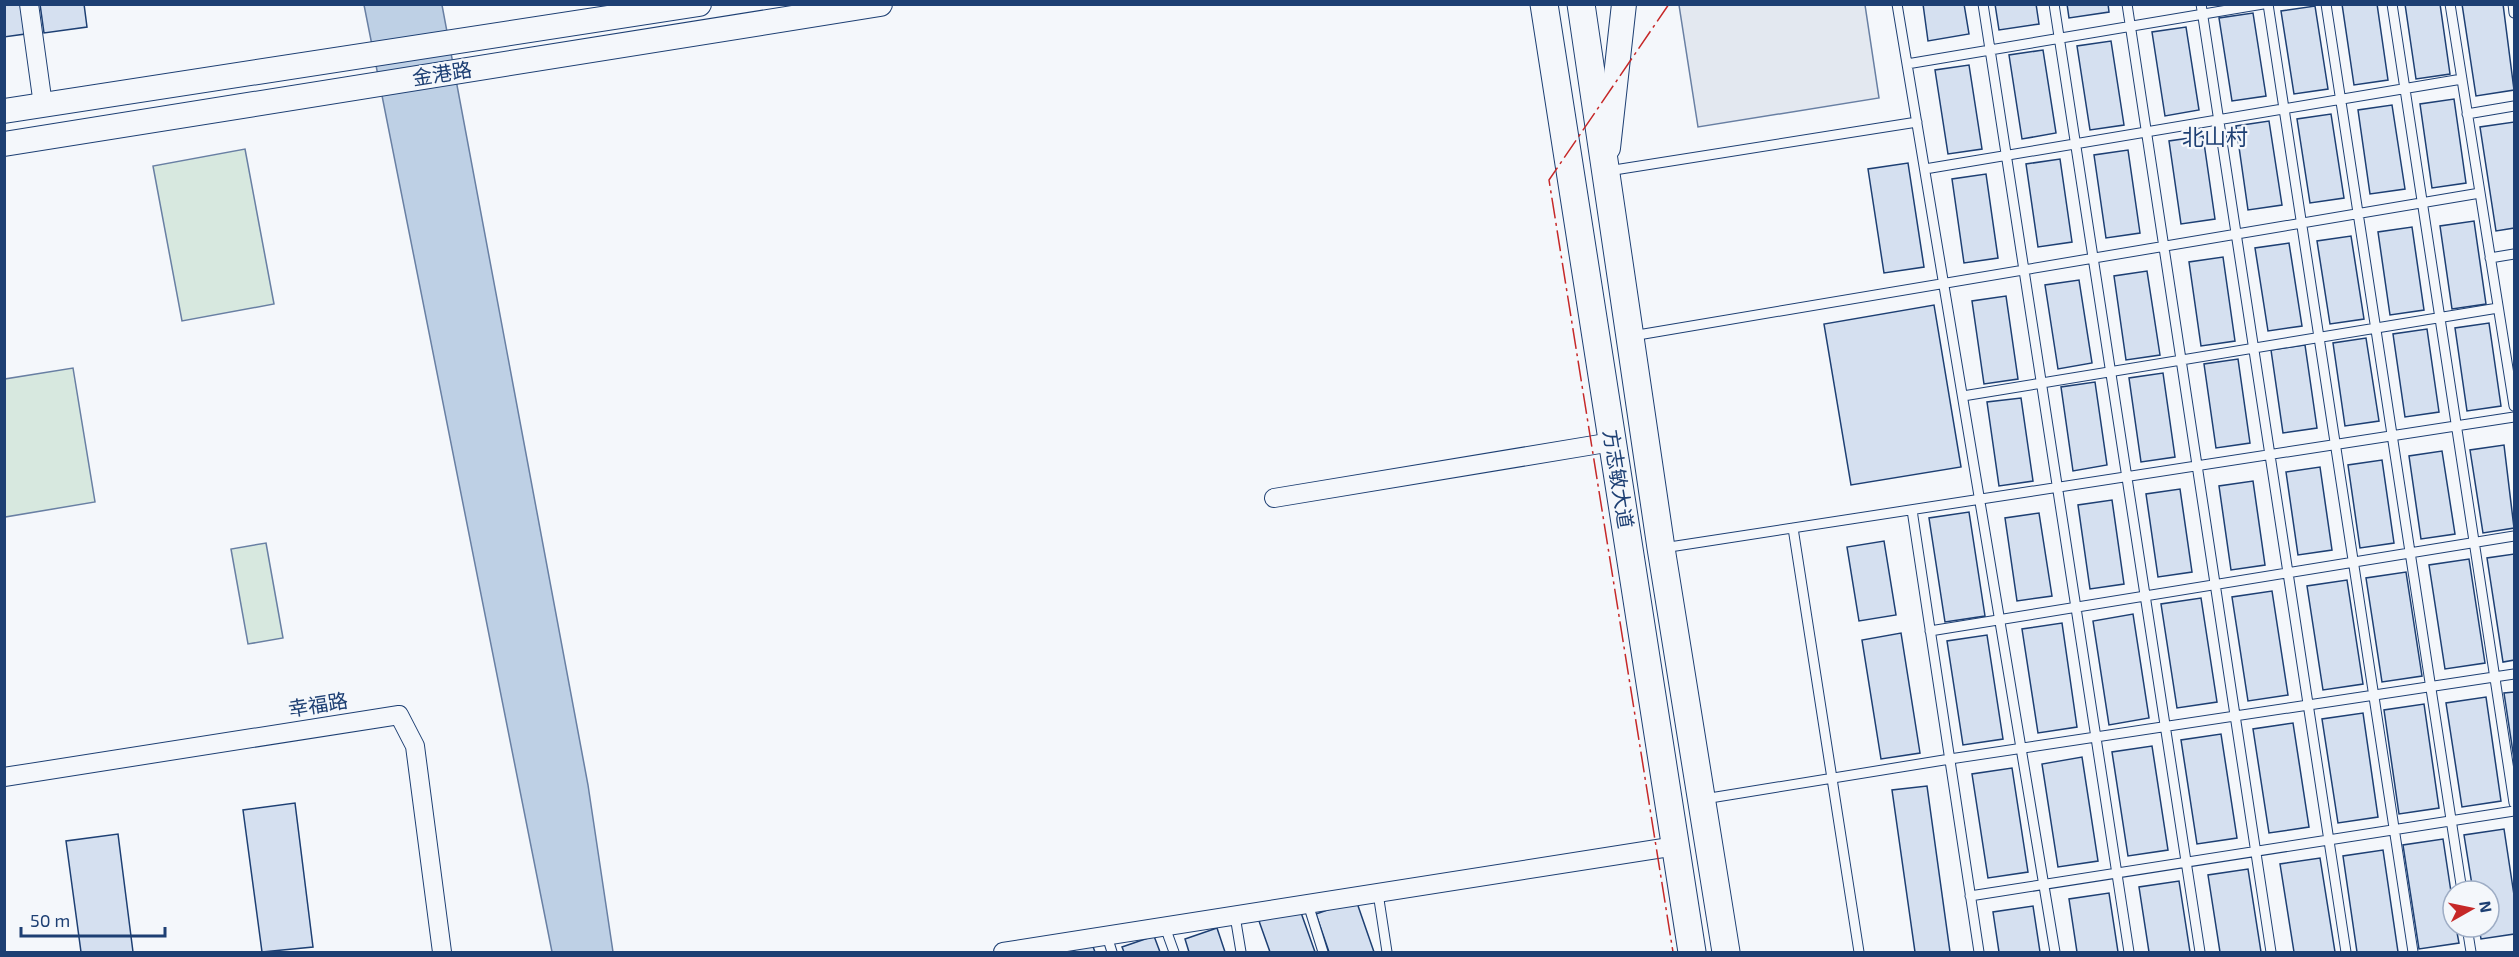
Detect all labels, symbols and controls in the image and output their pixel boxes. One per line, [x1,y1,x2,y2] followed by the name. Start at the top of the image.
[410,56,473,90] street label: 金港路
[2182,123,2248,149] district label: 北山村
[1599,428,1639,530] street label: 方志敏大道
[286,687,349,721] street label: 幸福路
[2441,879,2501,939] north arrow
[2476,899,2497,914] text: N
[21,900,165,938] scale bar
[30,909,70,931] text: 50 m

